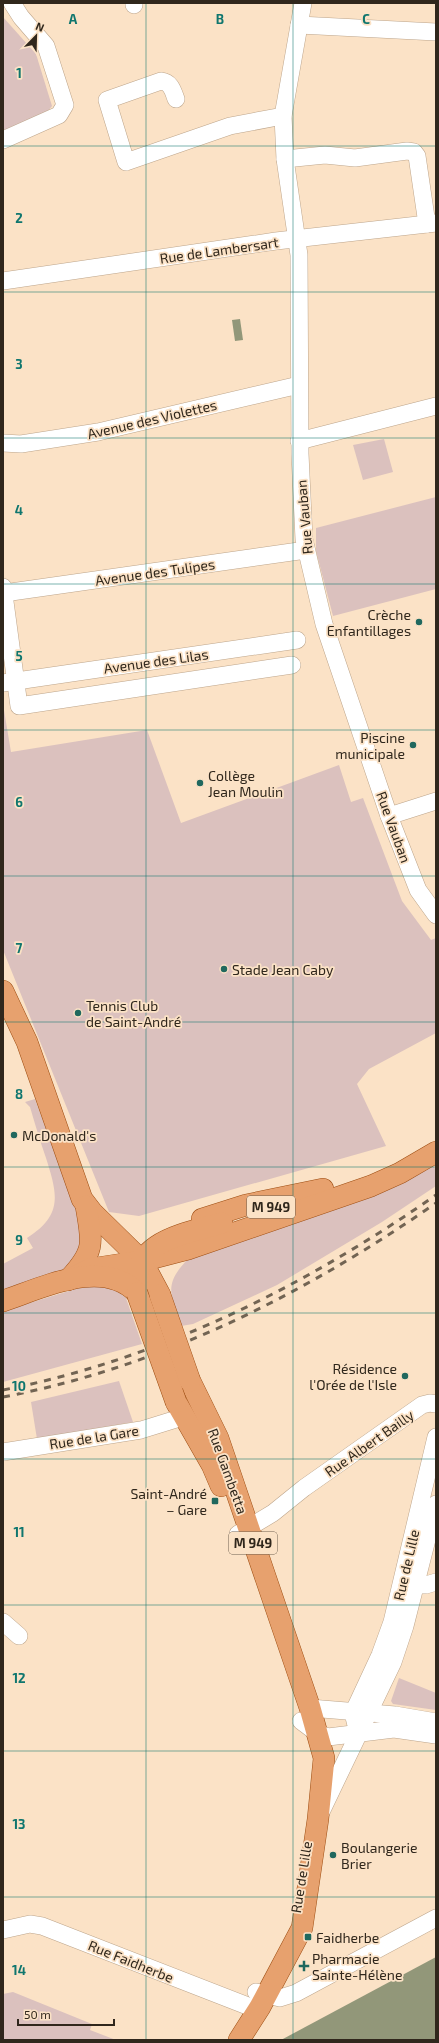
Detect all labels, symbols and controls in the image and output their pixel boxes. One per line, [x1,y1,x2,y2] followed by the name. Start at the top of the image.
[69,11,78,27] text: A
[216,11,224,27] text: B
[362,11,370,27] text: C
[16,16,56,56] north arrow
[34,19,46,34] text: N
[16,65,22,81] text: 1
[15,210,23,226] text: 2
[158,233,280,267] street label: Rue de Lambersart
[15,356,23,372] text: 3
[86,396,218,442] street label: Avenue des Violettes
[292,479,316,555] street label: Rue Vauban
[15,502,23,518] text: 4
[94,555,216,589] street label: Avenue des Tulipes
[327,606,411,639] place label: Crèche Enfantillages
[414,617,424,627] marker: Crèche Enfantillages
[103,645,209,677] street label: Avenue des Lilas
[15,648,23,664] text: 5
[335,729,405,762] place label: Piscine municipale
[408,740,418,750] marker: Piscine municipale
[208,767,283,800] place label: Collège Jean Moulin
[195,778,205,788] marker: Collège Jean Moulin
[373,789,415,865] street label: Rue Vauban
[15,794,23,810] text: 6
[16,940,23,956] text: 7
[232,961,334,978] place label: Stade Jean Caby
[219,964,229,974] marker: Stade Jean Caby
[86,997,181,1030] place label: Tennis Club de Saint-André
[73,1008,83,1018] marker: Tennis Club de Saint-André
[15,1086,23,1102] text: 8
[22,1127,96,1144] place label: McDonald's
[9,1130,19,1140] marker: McDonald's
[247,1196,295,1218] road number: M 949
[15,1232,23,1248] text: 9
[309,1360,397,1393] place label: Résidence l'Orée de l'Isle
[400,1371,410,1381] marker: Résidence l'Orée de l'Isle
[12,1378,26,1394] text: 10
[321,1406,417,1480] street label: Rue Albert Bailly
[48,1422,140,1452] street label: Rue de la Gare
[205,1426,251,1516] street label: Rue Gambetta
[130,1485,207,1518] place label: Saint-André – Gare
[210,1496,220,1506] marker: Saint-André – Gare
[13,1524,25,1540] text: 11
[390,1528,422,1602] street label: Rue de Lille
[229,1532,277,1554] road number: M 949
[12,1670,26,1686] text: 12
[13,1816,26,1832] text: 13
[341,1839,417,1872] place label: Boulangerie Brier
[287,1840,315,1914] street label: Rue de Lille
[328,1850,338,1860] marker: Boulangerie Brier
[316,1929,379,1946] place label: Faidherbe
[303,1932,313,1942] marker: Faidherbe
[86,1936,176,1986] street label: Rue Faidherbe
[312,1950,402,1983] place label: Pharmacie Sainte-Hélène
[299,1961,309,1971] marker: Pharmacie Sainte-Hélène
[12,1962,26,1978] text: 14
[18,2001,114,2027] scale bar
[24,2007,51,2021] text: 50 m

